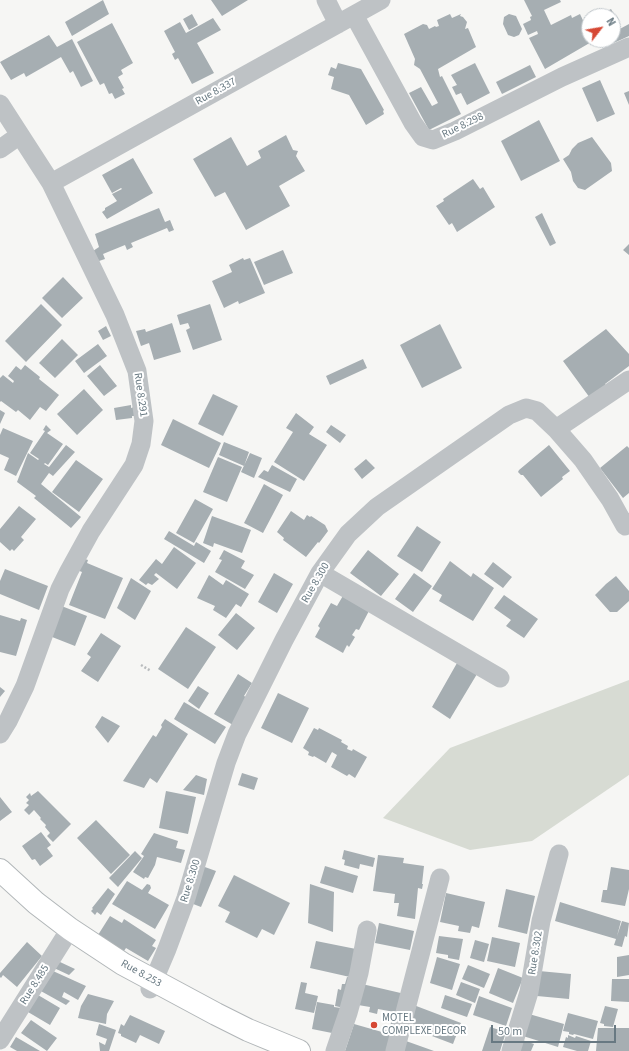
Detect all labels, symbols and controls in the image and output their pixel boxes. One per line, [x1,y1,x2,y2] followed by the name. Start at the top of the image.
[581,8,621,48] north arrow
[603,15,619,29] text: N
[193,75,239,109] street label: Rue 8.337
[440,110,486,142] street label: Rue 8.298
[130,372,150,418] street label: Rue 8.291
[299,560,333,606] street label: Rue 8.300
[178,858,204,904] street label: Rue 8.300
[526,930,546,976] street label: Rue 8.302
[118,957,164,991] street label: Rue 8.253
[18,963,52,1007] street label: Rue 8.485
[382,1012,466,1038] place label: MOTEL COMPLEXE DECOR
[493,1017,618,1043] scale bar
[369,1020,379,1030] marker: MOTEL COMPLEXE DECOR
[498,1023,522,1040] text: 50 m

